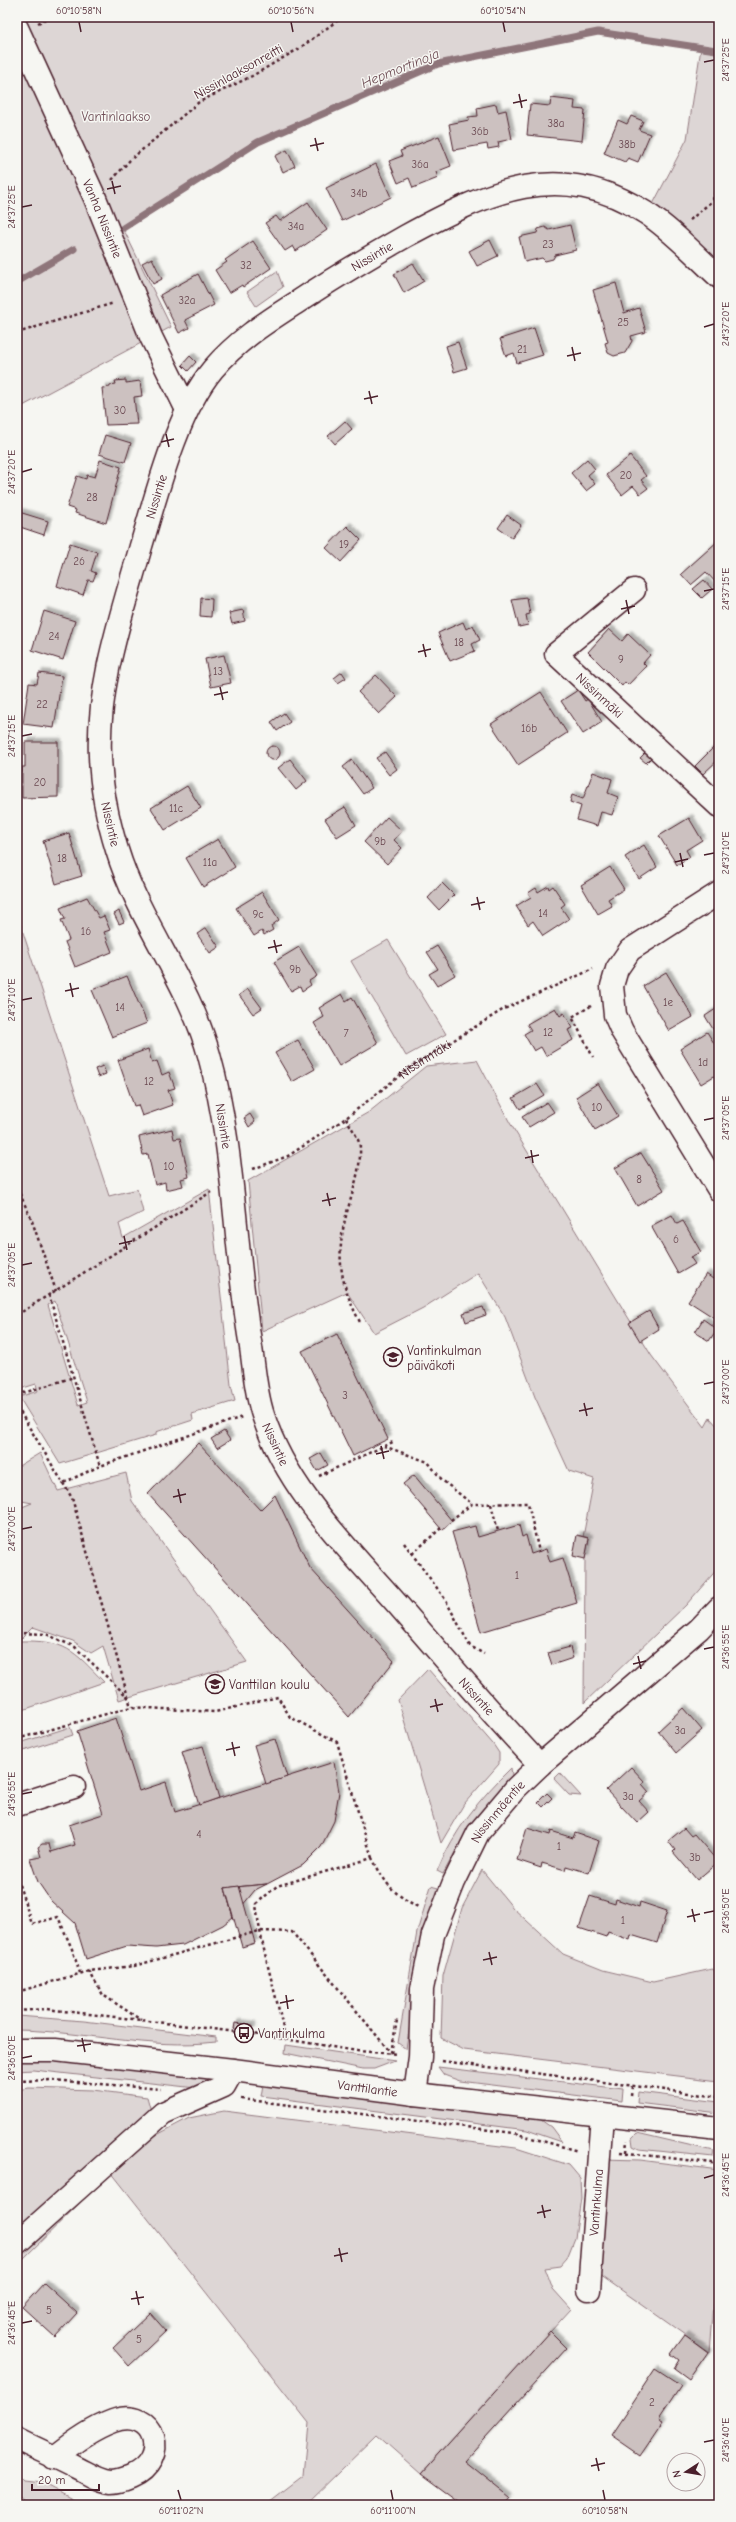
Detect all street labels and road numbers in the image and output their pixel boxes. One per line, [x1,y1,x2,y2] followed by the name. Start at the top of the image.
[191,41,285,102] street label: Nissinlaaksonreitti
[79,177,126,261] street label: Vanha Nissintie
[348,238,396,274] street label: Nissintie
[142,472,170,521] street label: Nissintie
[573,670,626,721] street label: Nissinmäki
[98,800,123,849] street label: Nissintie
[396,1037,454,1082] street label: Nissinmäki
[213,1102,235,1150] street label: Nissintie
[259,1420,292,1468] street label: Nissintie
[456,1674,498,1719] street label: Nissintie
[468,1777,528,1845] street label: Nissinmäentie
[337,2077,399,2100] street label: Vanttilantie
[586,2168,606,2236] street label: Vantinkulma

